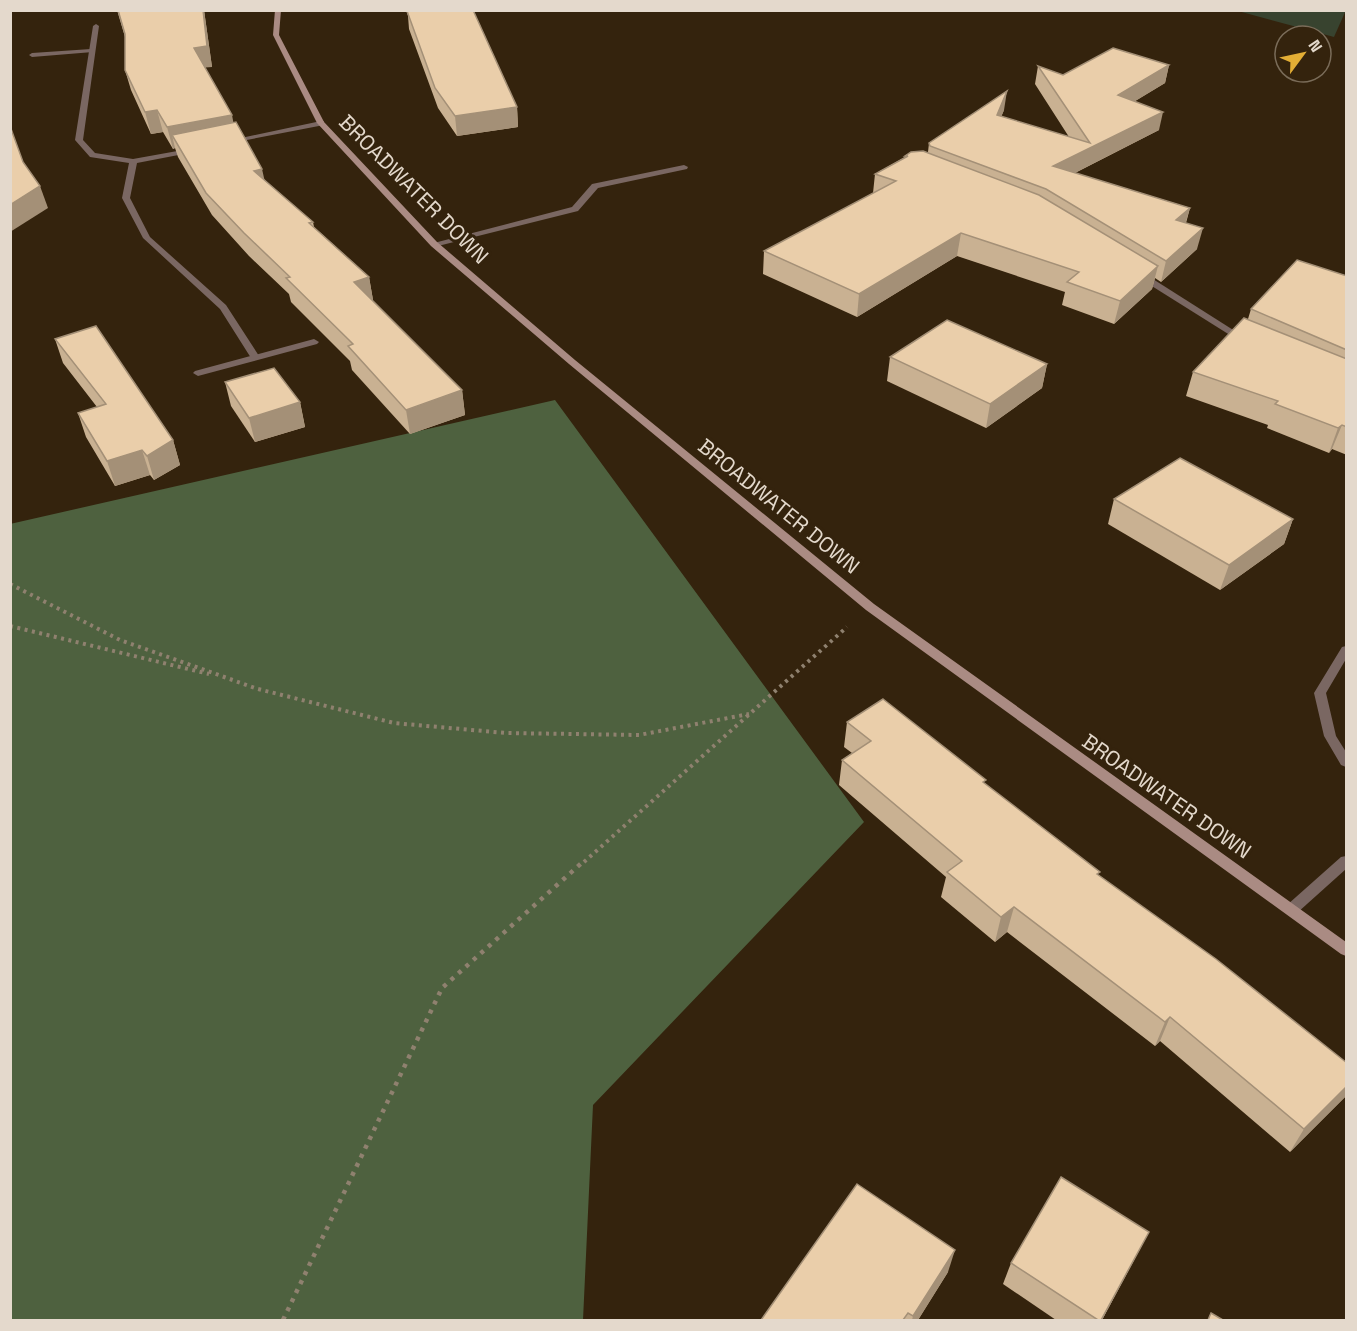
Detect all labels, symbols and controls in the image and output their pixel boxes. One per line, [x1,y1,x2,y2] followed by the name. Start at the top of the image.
[1273,24,1333,84] north arrow
[1303,36,1327,56] text: N
[334,109,494,269] street label: BROADWATER DOWN
[693,432,865,580] street label: BROADWATER DOWN
[1077,727,1257,865] street label: BROADWATER DOWN

